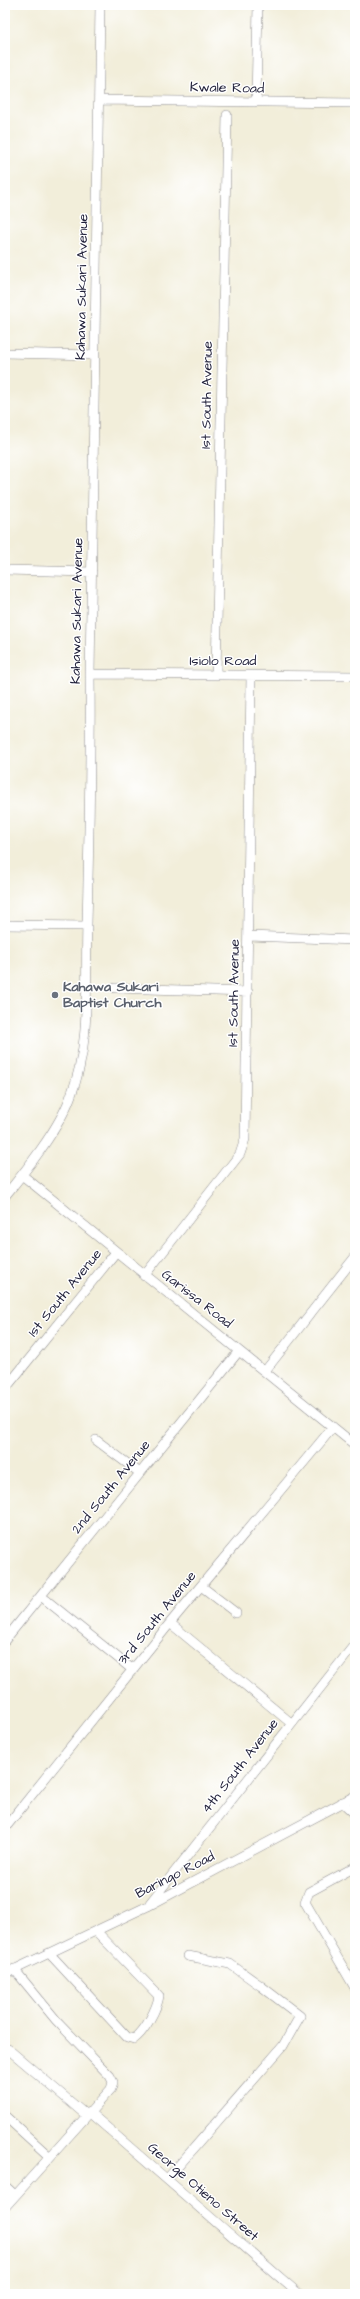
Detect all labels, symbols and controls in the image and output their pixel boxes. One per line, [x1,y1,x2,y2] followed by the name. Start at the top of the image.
[190,77,264,99] street label: Kwale Road
[71,213,93,360] street label: Kahawa Sukari Avenue
[196,341,218,449] street label: 1st South Avenue
[66,537,88,684] street label: Kahawa Sukari Avenue
[190,651,256,671] street label: Isiolo Road
[223,939,245,1047] street label: 1st South Avenue
[63,977,162,1013] place label: Kahawa Sukari Baptist Church
[50,990,60,1000] marker: Kahawa Sukari Baptist Church
[23,1245,107,1341] street label: 1st South Avenue
[157,1265,237,1333] street label: Garissa Road
[67,1436,155,1538] street label: 2nd South Avenue
[113,1567,201,1669] street label: 3rd South Avenue
[197,1714,284,1818] street label: 4th South Avenue
[132,1846,218,1904] street label: Baringo Road
[143,2138,263,2246] street label: George Otieno Street

